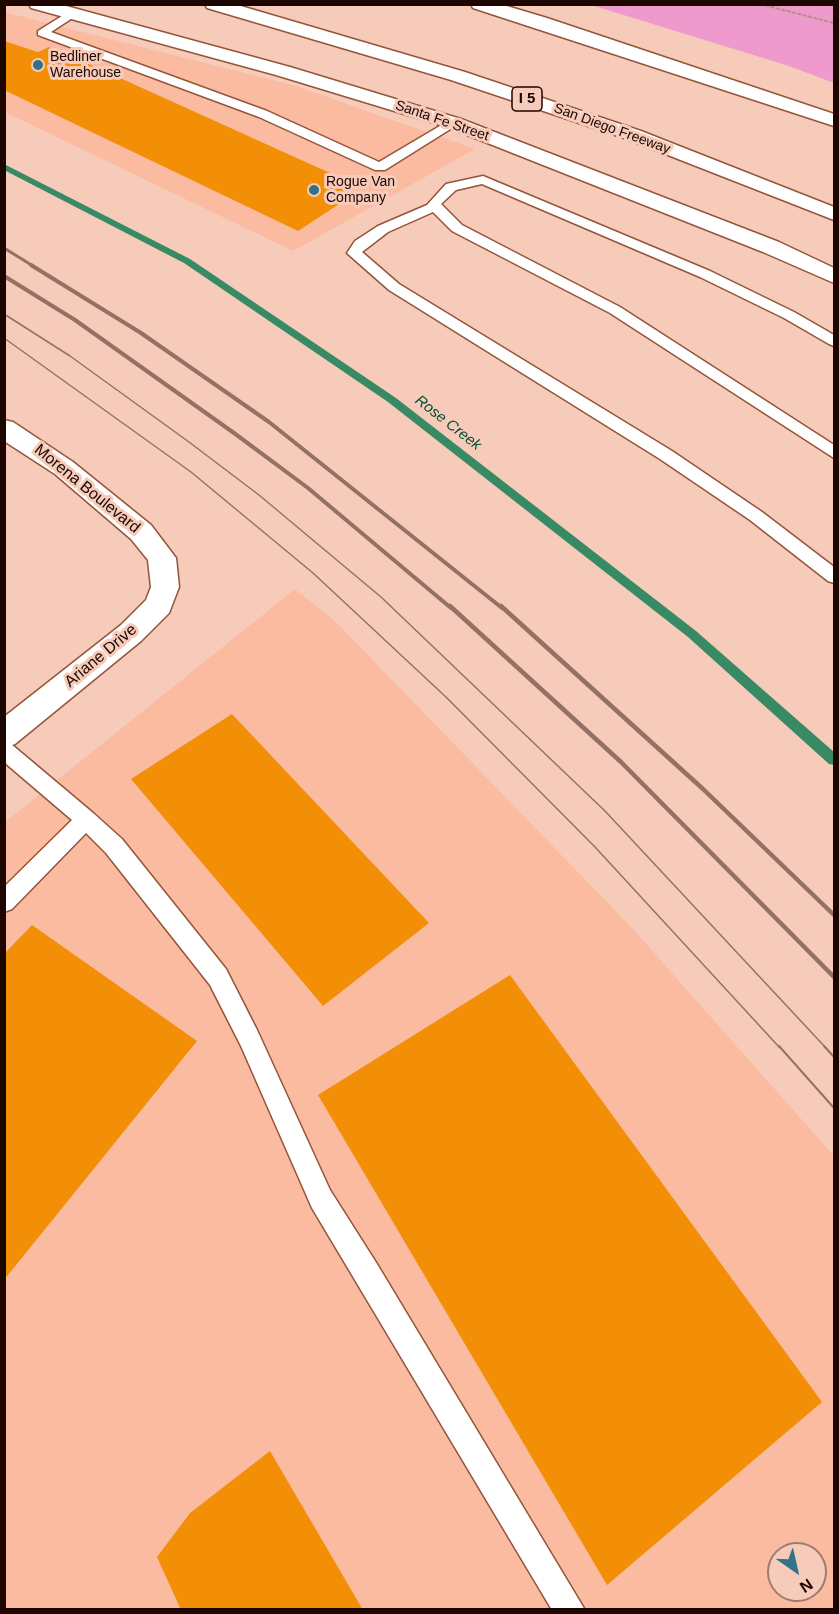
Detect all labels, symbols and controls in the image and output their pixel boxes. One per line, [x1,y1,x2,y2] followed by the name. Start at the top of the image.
[50,49,121,82] place label: Bedliner Warehouse
[31,58,45,72] marker: Bedliner Warehouse
[512,87,542,111] road number: I 5
[393,97,491,145] street label: Santa Fe Street
[551,100,673,158] street label: San Diego Freeway
[326,174,395,206] place label: Rogue Van Company
[307,183,321,197] marker: Rogue Van Company
[411,392,485,454] water label: Rose Creek
[30,440,144,538] street label: Morena Boulevard
[61,620,141,692] street label: Ariane Drive
[767,1542,827,1602] north arrow
[797,1575,816,1596] text: N

